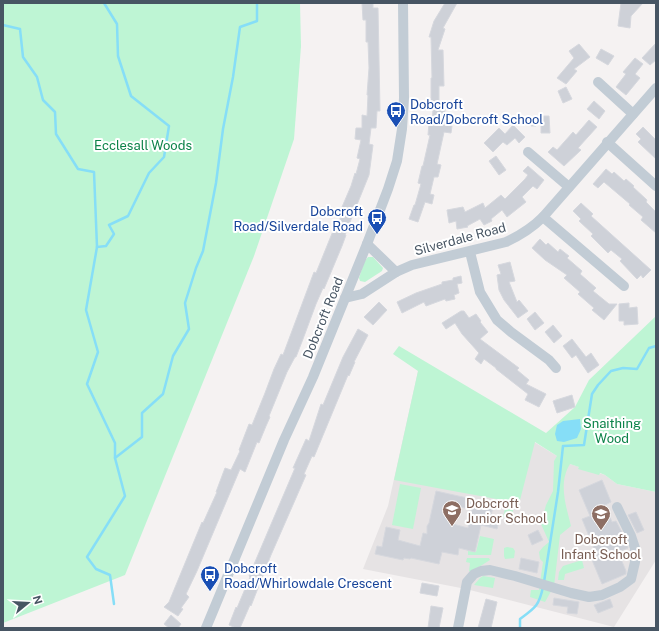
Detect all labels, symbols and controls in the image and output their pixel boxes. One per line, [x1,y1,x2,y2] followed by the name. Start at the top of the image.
[410,97,543,127] place label: Dobcroft Road/Dobcroft School
[385,100,407,128] bus stop icon: Dobcroft Road/Dobcroft School
[94,138,192,153] park label: Ecclesall Woods
[233,204,363,234] place label: Dobcroft Road/Silverdale Road
[366,207,388,235] bus stop icon: Dobcroft Road/Silverdale Road
[413,220,507,258] street label: Silverdale Road
[300,275,346,361] street label: Dobcroft Road
[583,416,641,446] park label: Snaithing Wood
[466,496,547,526] place label: Dobcroft Junior School
[441,499,463,527] school or university icon: Dobcroft Junior School
[590,503,612,531] school or university icon: Dobcroft Infant School
[561,532,641,562] place label: Dobcroft Infant School
[224,561,392,591] place label: Dobcroft Road/Whirlowdale Crescent
[199,564,221,592] bus stop icon: Dobcroft Road/Whirlowdale Crescent
[8,583,48,623] north arrow
[30,594,45,606] text: N

